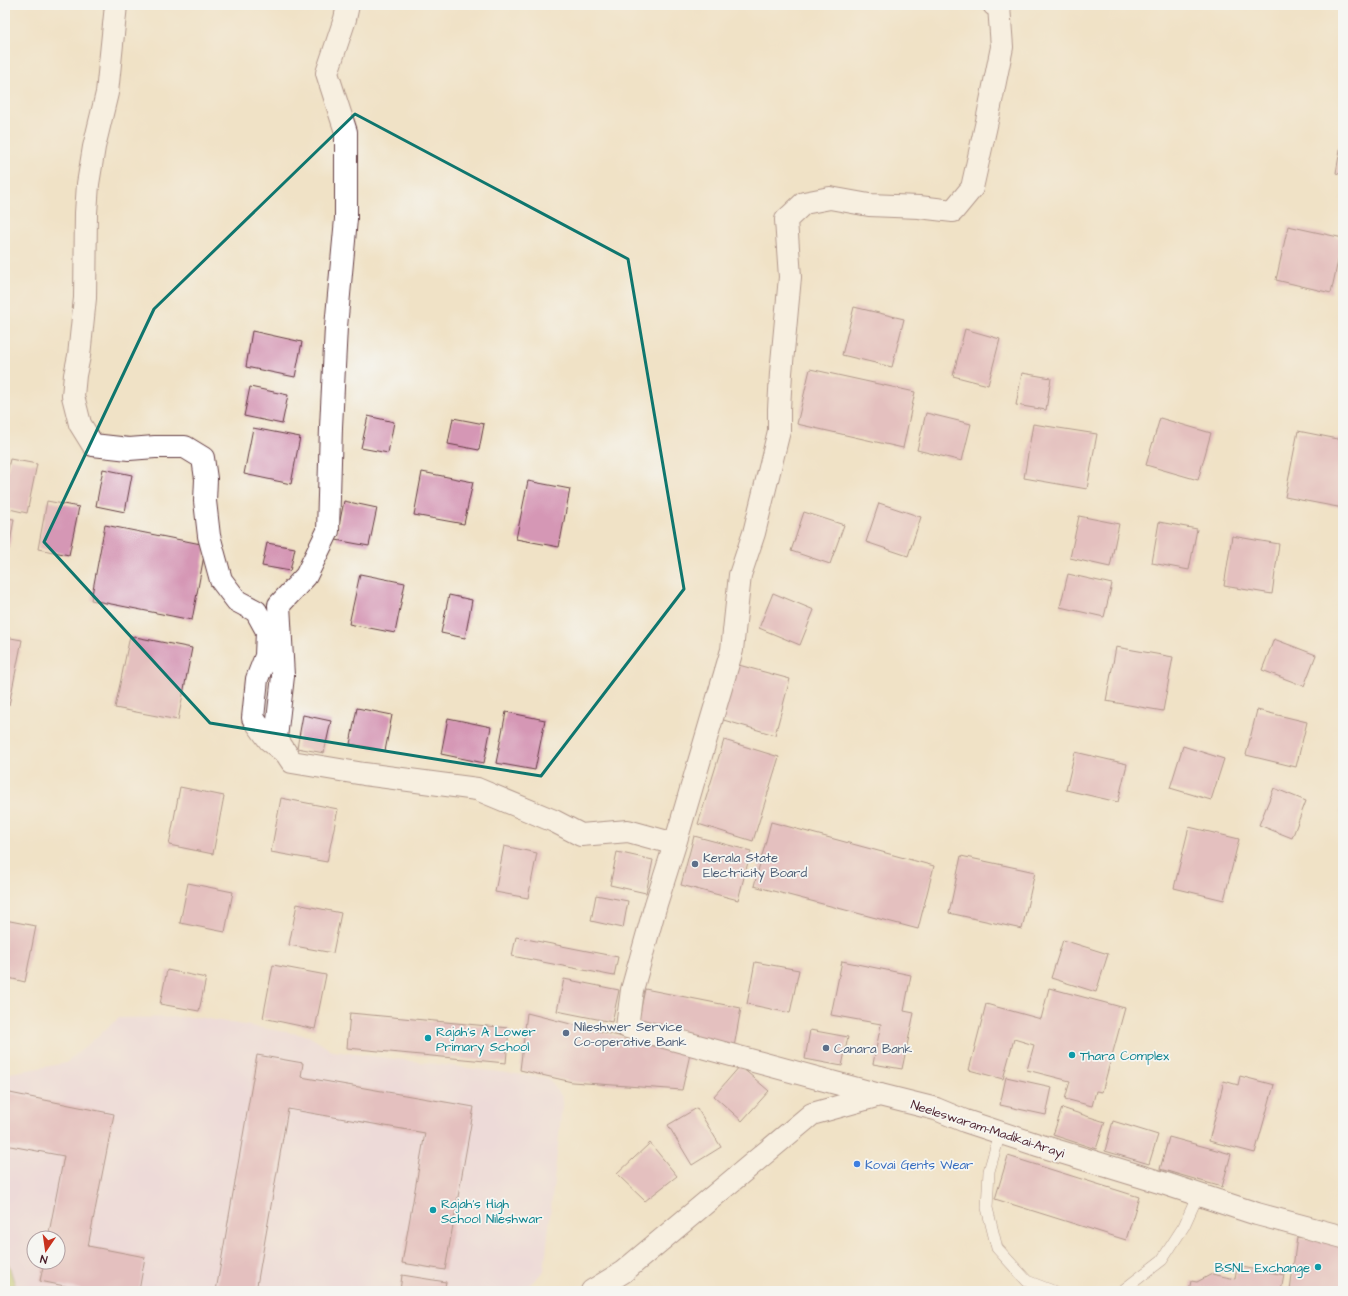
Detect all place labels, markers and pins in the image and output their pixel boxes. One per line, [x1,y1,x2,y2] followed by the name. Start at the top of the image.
[703,849,808,883] place label: Kerala State Electricity Board
[690,859,700,869] marker: Kerala State Electricity Board
[574,1018,686,1051] place label: Nileshwer Service Co-operative Bank
[436,1023,536,1057] place label: Rajah's A Lower Primary School
[561,1028,571,1038] marker: Nileshwer Service Co-operative Bank
[423,1033,433,1043] marker: Rajah's A Lower Primary School
[834,1040,912,1058] place label: Canara Bank
[821,1043,831,1053] marker: Canara Bank
[1080,1047,1170,1065] place label: Thara Complex
[1067,1050,1077,1060] marker: Thara Complex
[865,1156,973,1174] place label: Kovai Gents Wear
[852,1159,862,1169] marker: Kovai Gents Wear
[441,1195,542,1228] place label: Rajah's High School Nileshwar
[428,1205,438,1215] marker: Rajah's High School Nileshwar
[1215,1259,1310,1278] place label: BSNL Exchange
[1313,1262,1323,1272] marker: BSNL Exchange

